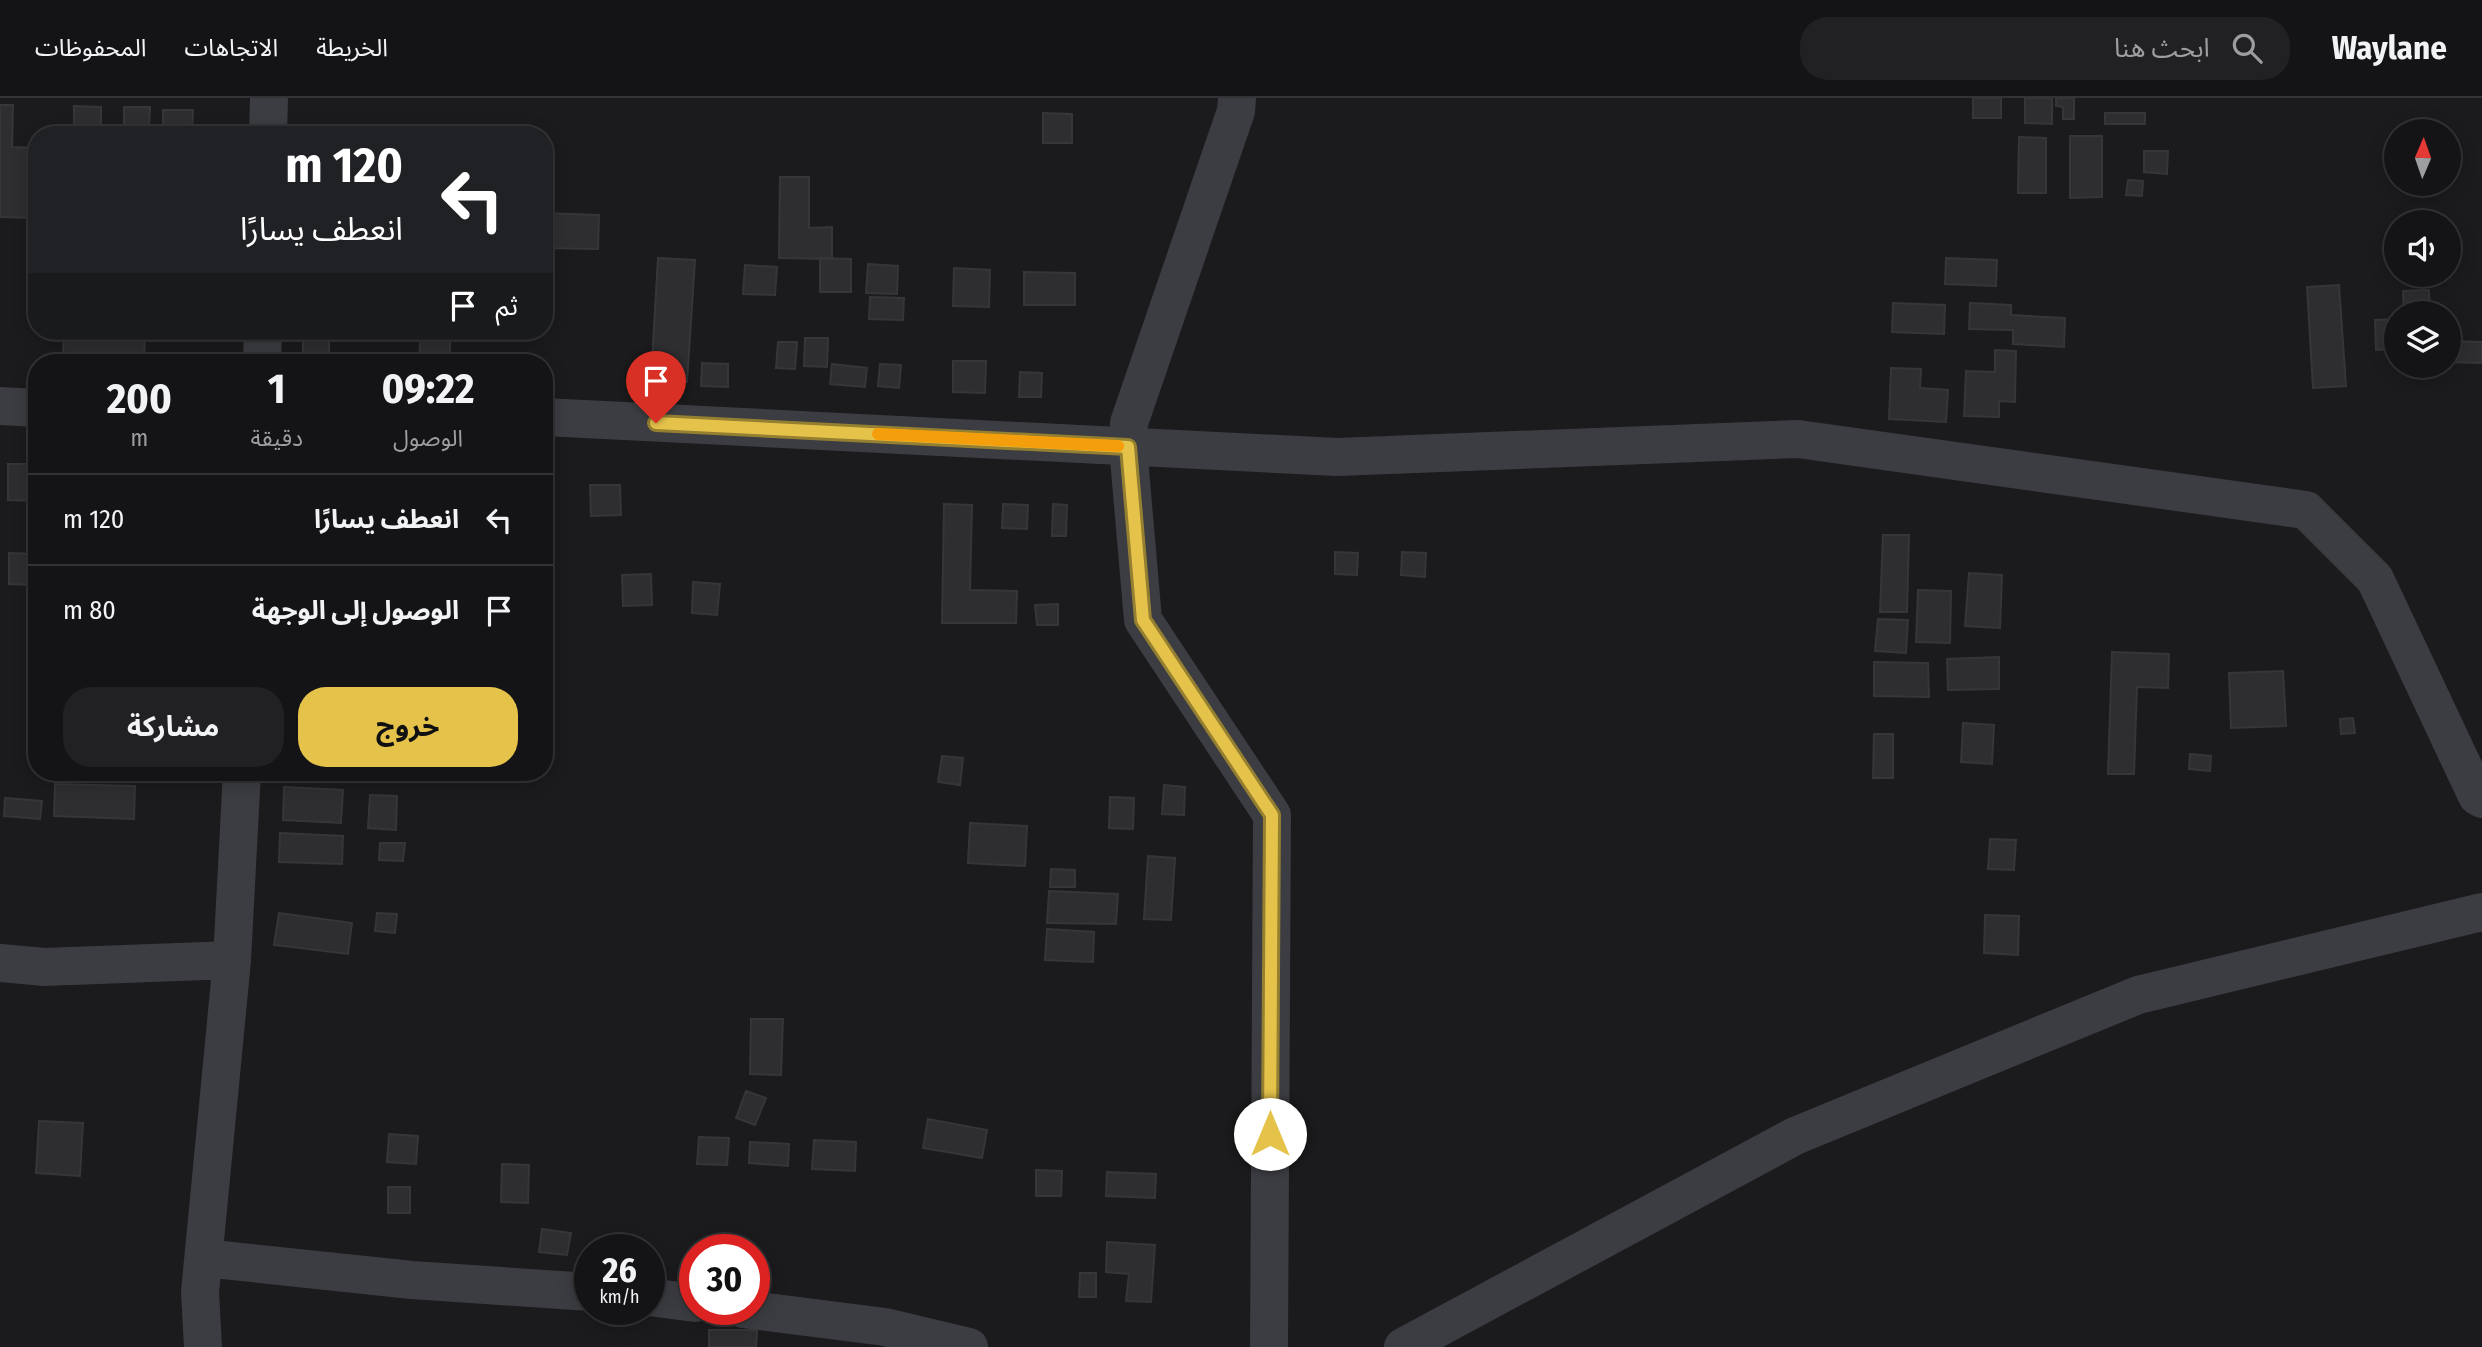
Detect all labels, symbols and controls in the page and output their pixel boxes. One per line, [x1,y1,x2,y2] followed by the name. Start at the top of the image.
[1800,17,2290,80] search box
[2332,28,2447,68] text: Waylane
[2228,29,2266,67] icon: search
[2114,33,2210,64] text: ابحث هنا
[35,34,146,62] text: المحفوظات
[184,34,278,62] text: الاتجاهات
[316,34,388,62] text: الخريطة
[2384,119,2460,196] north arrow
[2384,119,2461,378] map controls
[285,136,403,195] text: 120 m
[427,154,518,245] icon: left
[240,210,403,248] text: انعطف يسارًا
[2384,210,2461,287] button: sound
[444,287,482,325] icon: arrive
[496,291,518,322] text: ثم
[2384,301,2461,378] button: layers
[626,351,686,423] pin
[637,362,675,400] icon: arrive
[268,364,286,414] text: 1
[382,364,474,414] text: 09:22
[107,374,172,424] text: 200
[130,424,148,452] text: m
[251,424,303,452] text: دقيقة
[393,424,463,452] text: الوصول
[480,501,518,539] icon: left
[63,504,124,535] text: 120 m
[314,504,459,535] text: انعطف يسارًا
[480,592,518,630] icon: arrive
[63,595,116,626] text: 80 m
[252,595,459,626] text: الوصول إلى الوجهة
[63,687,284,767] button: مشاركة
[298,687,518,767] button: خروج
[1233,1097,1307,1171] position arrow
[679,1234,770,1325] speed limit sign: 30
[602,1249,637,1291] text: 26
[599,1286,640,1308] text: km/h

